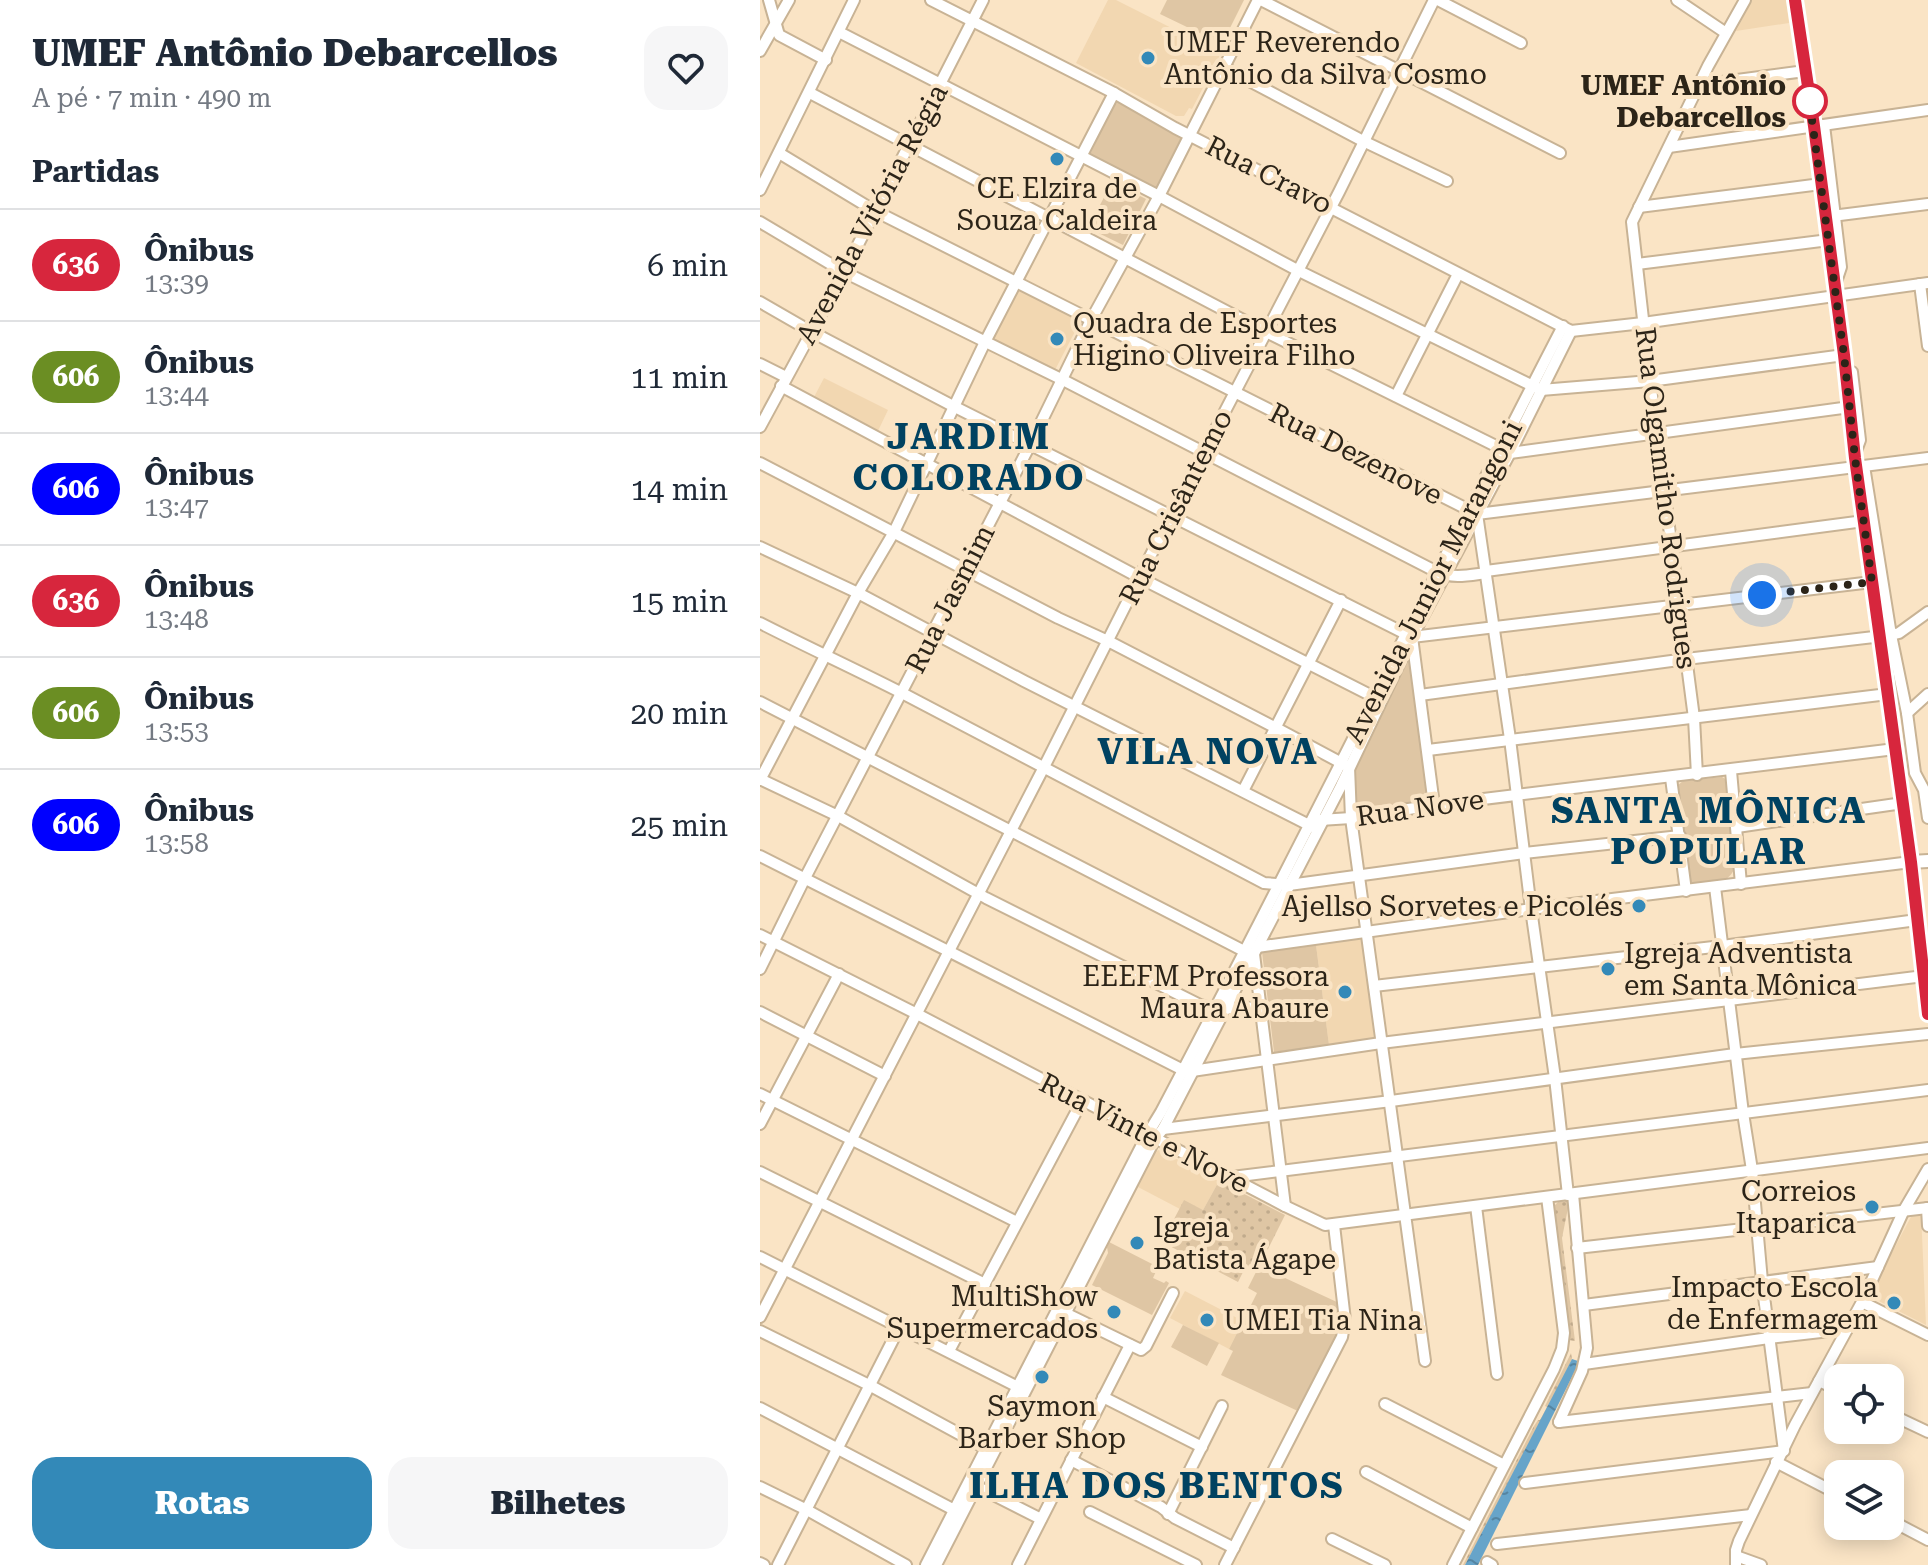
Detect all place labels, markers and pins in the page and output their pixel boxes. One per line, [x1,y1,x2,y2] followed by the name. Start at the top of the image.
[1164,26,1487,91] place label: UMEF Reverendo Antônio da Silva Cosmo
[1139,49,1157,67] marker: UMEF Reverendo Antônio da Silva Cosmo
[1581,69,1786,134] place label: UMEF Antônio Debarcellos
[1793,84,1827,118] marker: UMEF Antônio Debarcellos
[1048,150,1066,168] marker: CE Elzira de Souza Caldeira
[957,172,1157,237] place label: CE Elzira de Souza Caldeira
[1073,307,1355,372] place label: Quadra de Esportes Higino Oliveira Filho
[1048,330,1066,348] marker: Quadra de Esportes Higino Oliveira Filho
[1282,890,1623,923] place label: Ajellso Sorvetes e Picolés
[1630,897,1648,915] marker: Ajellso Sorvetes e Picolés
[1624,937,1857,1002] place label: Igreja Adventista em Santa Mônica
[1082,960,1329,1025] place label: EEEFM Professora Maura Abaure
[1599,960,1617,978] marker: Igreja Adventista em Santa Mônica
[1336,983,1354,1001] marker: EEEFM Professora Maura Abaure
[1736,1175,1856,1240] place label: Correios Itaparica
[1863,1198,1881,1216] marker: Correios Itaparica
[1153,1211,1336,1276] place label: Igreja Batista Ágape
[1128,1234,1146,1252] marker: Igreja Batista Ágape
[1667,1271,1878,1336] place label: Impacto Escola de Enfermagem
[887,1280,1099,1345] place label: MultiShow Supermercados
[1885,1294,1903,1312] marker: Impacto Escola de Enfermagem
[1105,1303,1123,1321] marker: MultiShow Supermercados
[1223,1304,1422,1337] place label: UMEI Tia Nina
[1198,1311,1216,1329] marker: UMEI Tia Nina
[1033,1368,1051,1386] marker: Saymon Barber Shop
[958,1390,1126,1455] place label: Saymon Barber Shop

